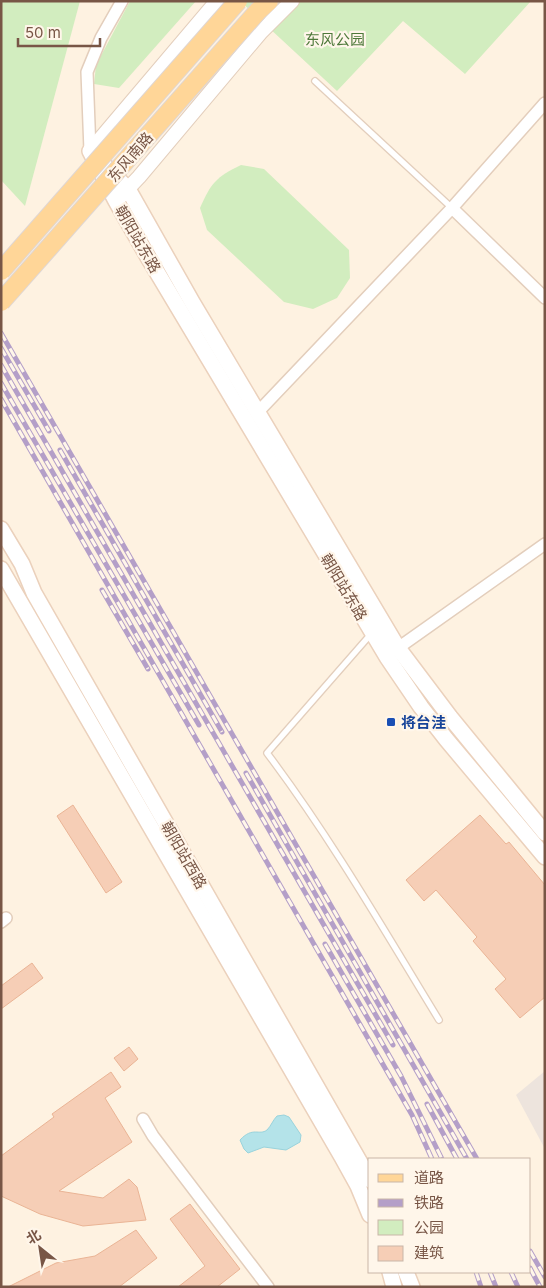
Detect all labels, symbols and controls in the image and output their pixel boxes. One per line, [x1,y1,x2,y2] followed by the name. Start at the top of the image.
[18,15,100,47] scale bar
[25,23,61,42] text: 50 m
[305,30,365,49] park label: 东风公园
[103,128,157,186] street label: 东风南路
[111,202,165,276] street label: 朝阳站东路
[317,550,371,624] street label: 朝阳站东路
[401,713,446,732] place label: 将台洼
[385,716,397,728] marker: 将台洼
[157,818,211,892] street label: 朝阳站西路
[368,1158,531,1273] legend
[414,1168,444,1187] text: 道路
[414,1193,444,1212] text: 铁路
[414,1218,444,1237] text: 公园
[15,1223,65,1273] north arrow
[23,1225,44,1247] text: 北
[414,1243,444,1262] text: 建筑

